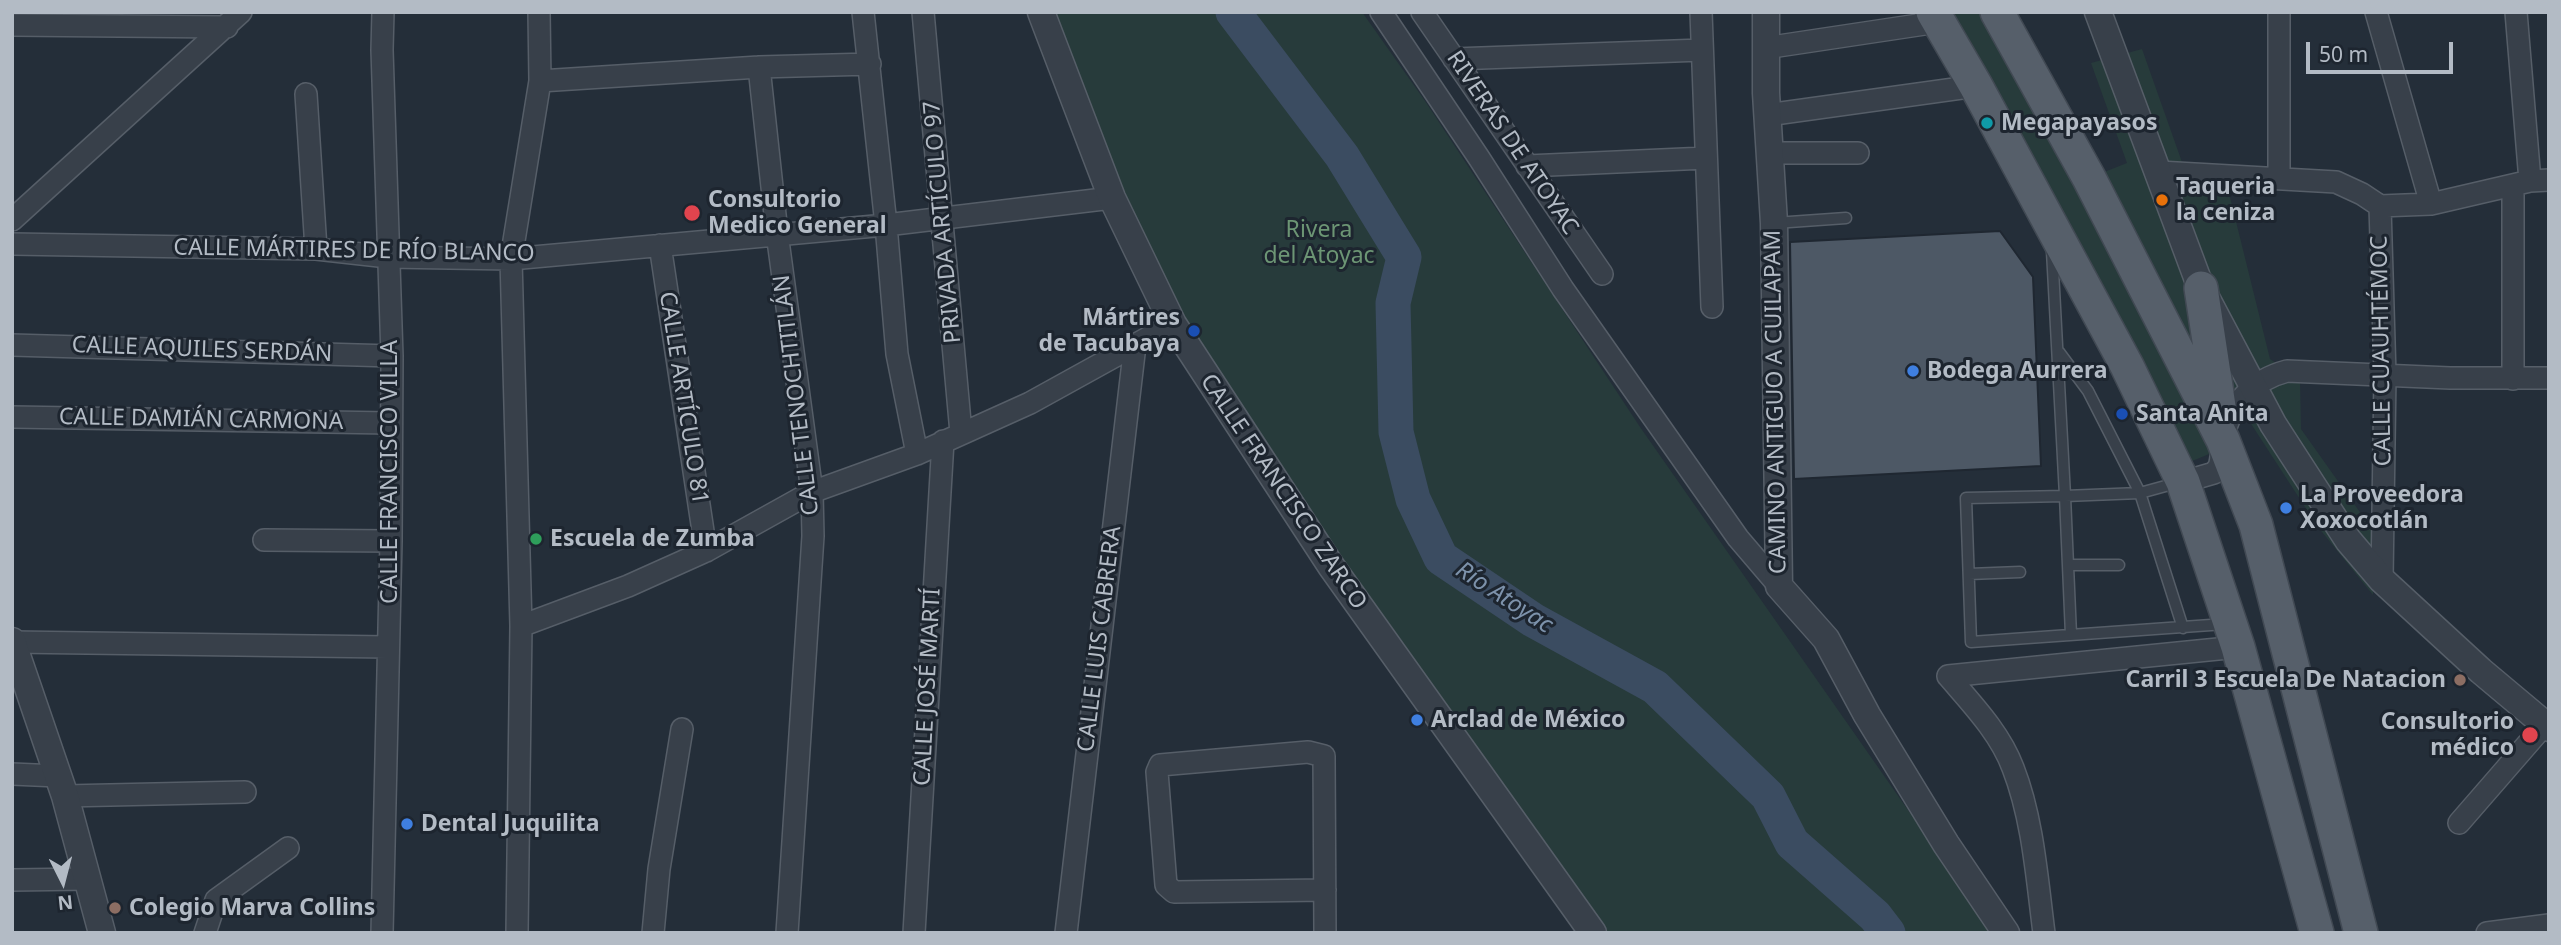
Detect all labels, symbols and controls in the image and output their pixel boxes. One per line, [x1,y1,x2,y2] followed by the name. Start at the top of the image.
[2309,28,2456,72] scale bar
[2319,40,2368,68] text: 50 m
[1440,46,1584,240] street label: RIVERAS DE ATOYAC
[919,100,967,344] street label: PRIVADA ARTÍCULO 97
[2001,109,2157,137] place label: Megapayasos
[1979,115,1995,131] marker: Megapayasos
[2176,173,2275,227] place label: Taqueria la ceniza
[708,186,887,240] place label: Consultorio Medico General
[2154,192,2170,208] marker: Taqueria la ceniza
[682,203,702,223] marker: Consultorio Medico General
[1263,216,1375,270] park label: Rivera del Atoyac
[1759,230,1793,574] street label: CAMINO ANTIGUO A CUILAPAM
[173,234,535,268] street label: CALLE MÁRTIRES DE RÍO BLANCO
[2366,235,2398,467] street label: CALLE CUAUHTÉMOC
[769,273,825,517] street label: CALLE TENOCHTITLÁN
[653,290,713,506] street label: CALLE ARTÍCULO 81
[1039,304,1180,358] place label: Mártires de Tacubaya
[1186,323,1202,339] marker: Mártires de Tacubaya
[71,332,333,368] street label: CALLE AQUILES SERDÁN
[376,340,404,604] street label: CALLE FRANCISCO VILLA
[1927,357,2108,385] place label: Bodega Aurrera
[1905,363,1921,379] marker: Bodega Aurrera
[1194,369,1372,615] street label: CALLE FRANCISCO ZARCO
[2136,400,2269,428] place label: Santa Anita
[59,404,343,436] street label: CALLE DAMIÁN CARMONA
[2114,406,2130,422] marker: Santa Anita
[2300,481,2464,535] place label: La Proveedora Xoxocotlán
[2278,500,2294,516] marker: La Proveedora Xoxocotlán
[1072,524,1128,754] street label: CALLE LUIS CABRERA
[550,525,755,553] place label: Escuela de Zumba
[528,531,544,547] marker: Escuela de Zumba
[1450,556,1558,640] water label: Río Atoyac
[909,587,947,787] street label: CALLE JOSÉ MARTÍ
[2126,666,2446,694] place label: Carril 3 Escuela De Natacion
[2452,672,2468,688] marker: Carril 3 Escuela De Natacion
[1431,706,1625,734] place label: Arclad de México
[2381,708,2514,762] place label: Consultorio médico
[1409,712,1425,728] marker: Arclad de México
[2520,725,2540,745] marker: Consultorio médico
[421,810,600,838] place label: Dental Juquilita
[399,816,415,832] marker: Dental Juquilita
[28,847,98,917] north arrow
[56,889,74,917] text: N
[129,894,375,922] place label: Colegio Marva Collins
[107,900,123,916] marker: Colegio Marva Collins

